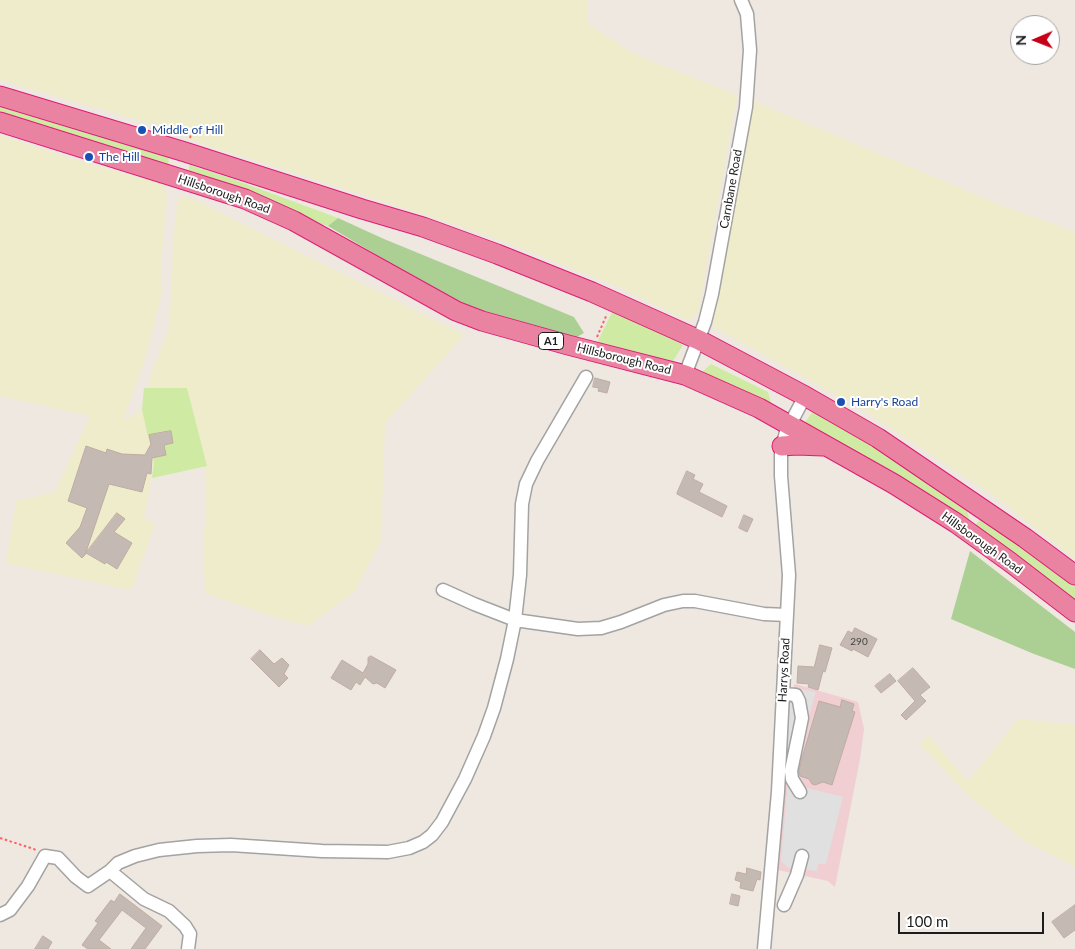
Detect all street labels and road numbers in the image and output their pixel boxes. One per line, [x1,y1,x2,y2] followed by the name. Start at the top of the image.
[717,148,745,230] street label: Carnbane Road
[176,171,272,217] street label: Hillsborough Road
[538,332,564,350] road number: A1
[575,340,673,378] street label: Hillsborough Road
[939,509,1025,577] street label: Hillsborough Road
[775,637,793,703] street label: Harrys Road

